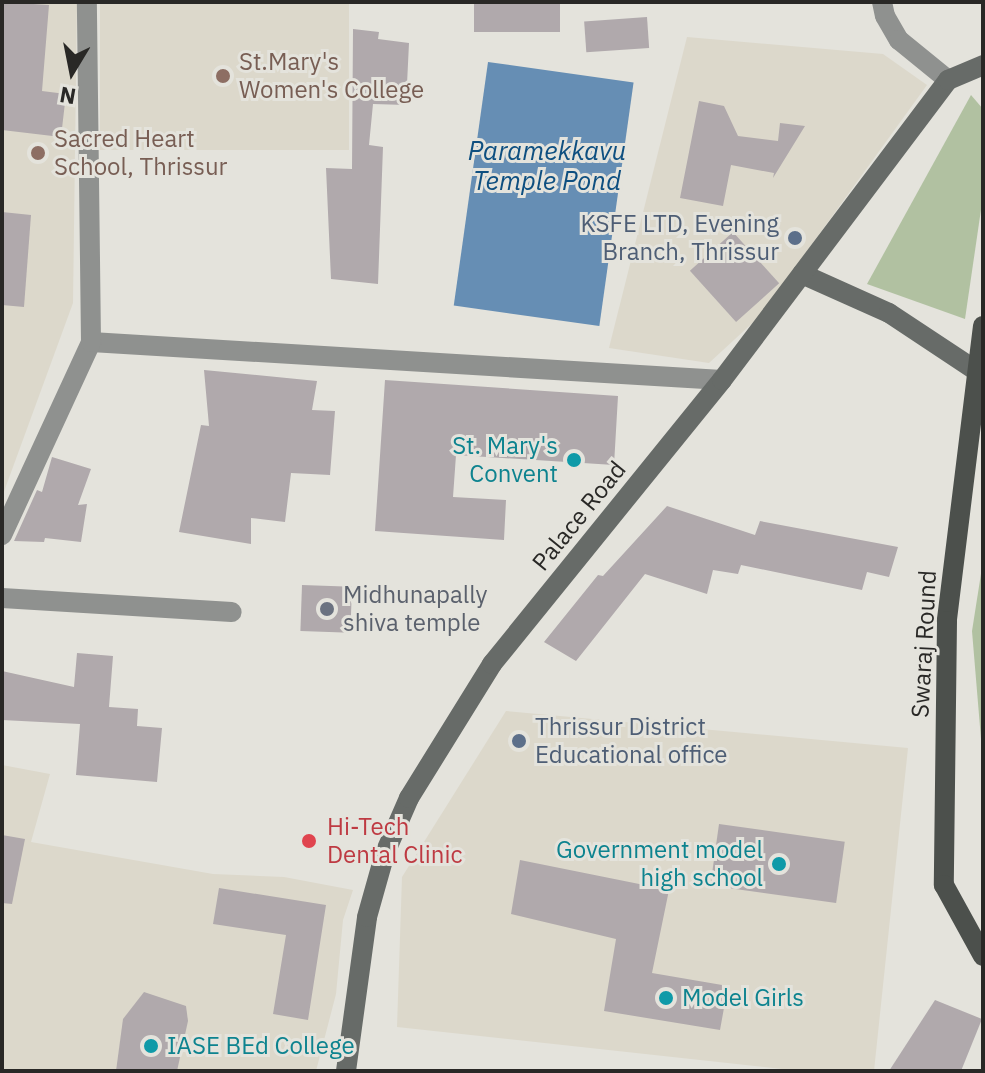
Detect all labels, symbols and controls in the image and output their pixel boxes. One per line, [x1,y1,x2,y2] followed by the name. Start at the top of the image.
[32,32,112,112] north arrow
[239,48,424,104] place label: St.Mary's Women's College
[214,67,232,85] marker: St.Mary's Women's College
[57,80,78,112] text: N
[54,125,227,181] place label: Sacred Heart School, Thrissur
[468,135,626,196] water label: Paramekkavu Temple Pond
[29,144,47,162] marker: Sacred Heart School, Thrissur
[581,210,779,266] place label: KSFE LTD, Evening Branch, Thrissur
[786,229,804,247] marker: KSFE LTD, Evening Branch, Thrissur
[452,432,558,488] place label: St. Mary's Convent
[565,451,583,469] marker: St. Mary's Convent
[526,455,632,577] street label: Palace Road
[906,569,942,719] street label: Swaraj Round
[343,581,488,637] place label: Midhunapally shiva temple
[318,600,336,618] marker: Midhunapally shiva temple
[535,713,727,769] place label: Thrissur District Educational office
[510,732,528,750] marker: Thrissur District Educational office
[327,813,462,869] place label: Hi-Tech Dental Clinic
[298,830,320,852] marker: Hi-Tech Dental Clinic
[556,836,763,892] place label: Government model high school
[770,855,788,873] marker: Government model high school
[682,984,804,1012] place label: Model Girls
[657,989,675,1007] marker: Model Girls
[167,1032,355,1060] place label: IASE BEd College
[142,1037,160,1055] marker: IASE BEd College

